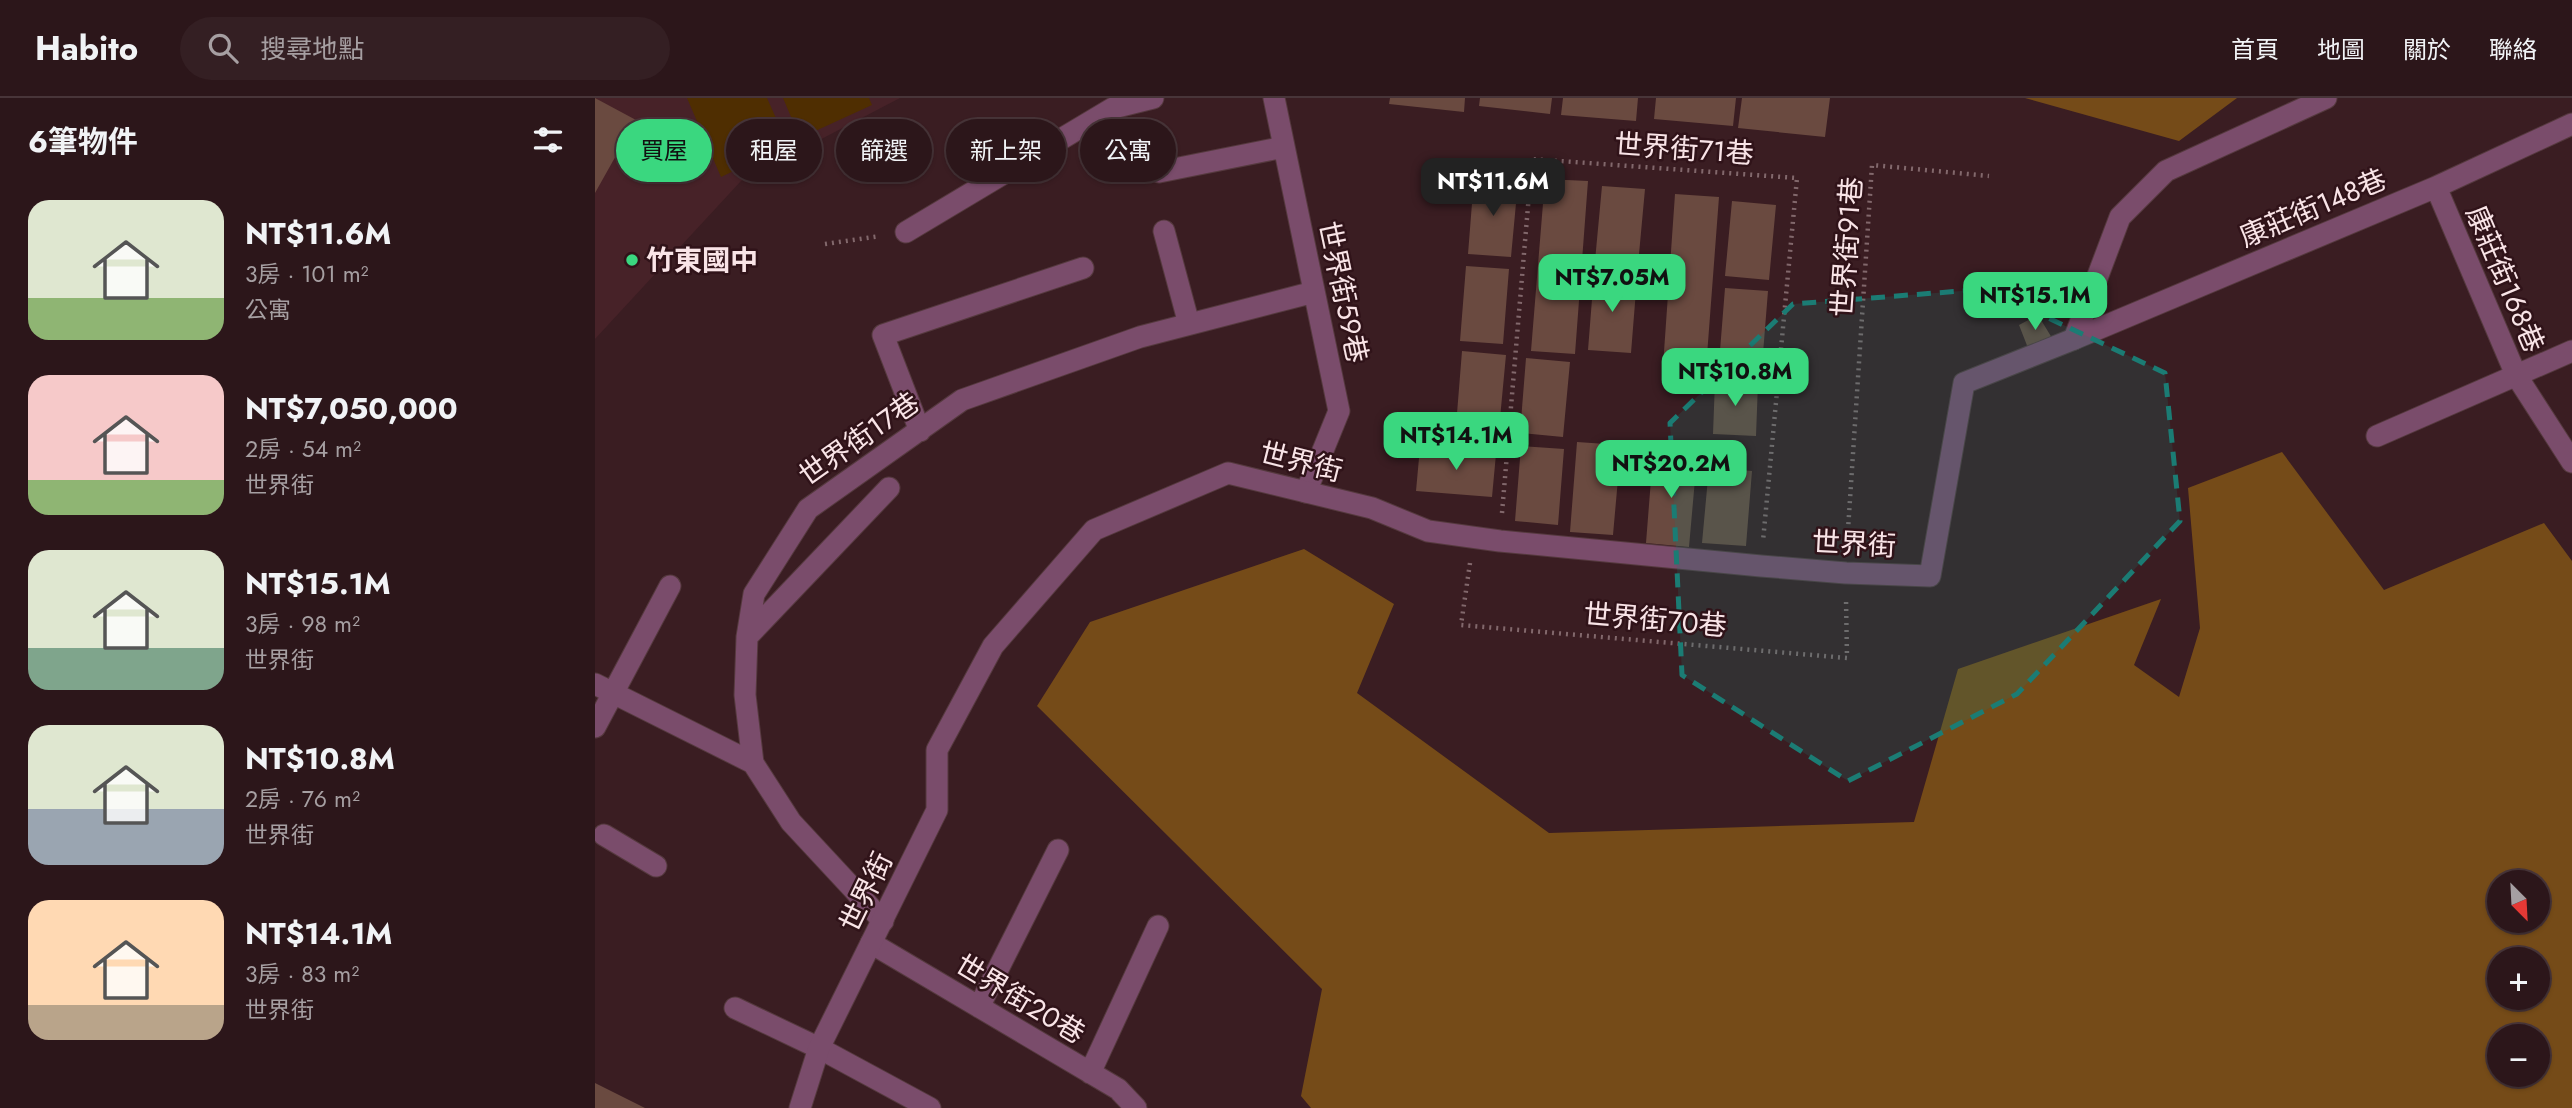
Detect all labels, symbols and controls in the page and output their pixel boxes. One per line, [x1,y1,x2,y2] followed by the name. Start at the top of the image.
[180,17,670,80] search box
[35,25,138,72] text: Habito
[204,29,242,67] icon: search
[260,30,364,68] text: 搜尋地點
[2231,32,2279,67] text: 首頁
[2317,32,2365,67] text: 地圖
[2403,32,2451,67] text: 關於
[2489,32,2537,67] text: 聯絡
[616,119,712,182] chip: 買屋
[726,119,822,182] chip: 租屋
[836,119,932,182] chip: 篩選
[946,119,1066,182] chip: 新上架
[1080,119,1176,182] chip: 公寓
[28,120,138,163] text: 6筆物件
[529,121,567,159] icon: filters
[1613,124,1755,174] street label: 世界街71巷
[1421,158,1565,218] pin: NT$11.6M
[2233,159,2393,257] street label: 康莊街148巷
[1437,164,1549,198] text: NT$11.6M
[1822,175,1872,319] street label: 世界街91巷
[2456,199,2554,359] street label: 康莊街168巷
[245,212,391,255] text: NT$11.6M
[1308,217,1378,367] street label: 世界街59巷
[84,228,168,312] icon: home
[646,240,758,281] place label: 竹東國中
[624,252,640,268] marker: 竹東國中
[1540,254,1684,314] pin: NT$7.05M
[245,257,369,291] text: 3房 · 101 m²
[1554,260,1670,294] text: NT$7.05M
[1963,272,2107,332] pin: NT$15.1M
[1979,278,2091,312] text: NT$15.1M
[245,293,291,327] text: 公寓
[1663,348,1807,408] pin: NT$10.8M
[1678,354,1792,388] text: NT$10.8M
[790,382,928,496] street label: 世界街17巷
[245,387,458,430] text: NT$7,050,000
[84,403,168,487] icon: home
[1384,412,1528,472] pin: NT$14.1M
[1400,418,1512,452] text: NT$14.1M
[245,432,361,466] text: 2房 · 54 m²
[1255,432,1347,492] street label: 世界街
[1599,440,1743,500] pin: NT$20.2M
[1612,446,1730,480] text: NT$20.2M
[245,468,314,502] text: 世界街
[1811,521,1897,567] street label: 世界街
[245,562,391,605] text: NT$15.1M
[84,578,168,662] icon: home
[1582,593,1728,647] street label: 世界街70巷
[245,607,360,641] text: 3房 · 98 m²
[245,643,314,677] text: 世界街
[245,737,395,780] text: NT$10.8M
[84,753,168,837] icon: home
[245,782,360,816] text: 2房 · 76 m²
[245,818,314,852] text: 世界街
[829,845,903,939] street label: 世界街
[2487,870,2550,933] north arrow
[2487,870,2550,1087] map controls
[245,912,392,955] text: NT$14.1M
[84,928,168,1012] icon: home
[947,944,1093,1054] street label: 世界街20巷
[2487,947,2550,1010] button: +
[245,957,359,991] text: 3房 · 83 m²
[245,993,314,1027] text: 世界街
[2487,1024,2550,1087] button: −

